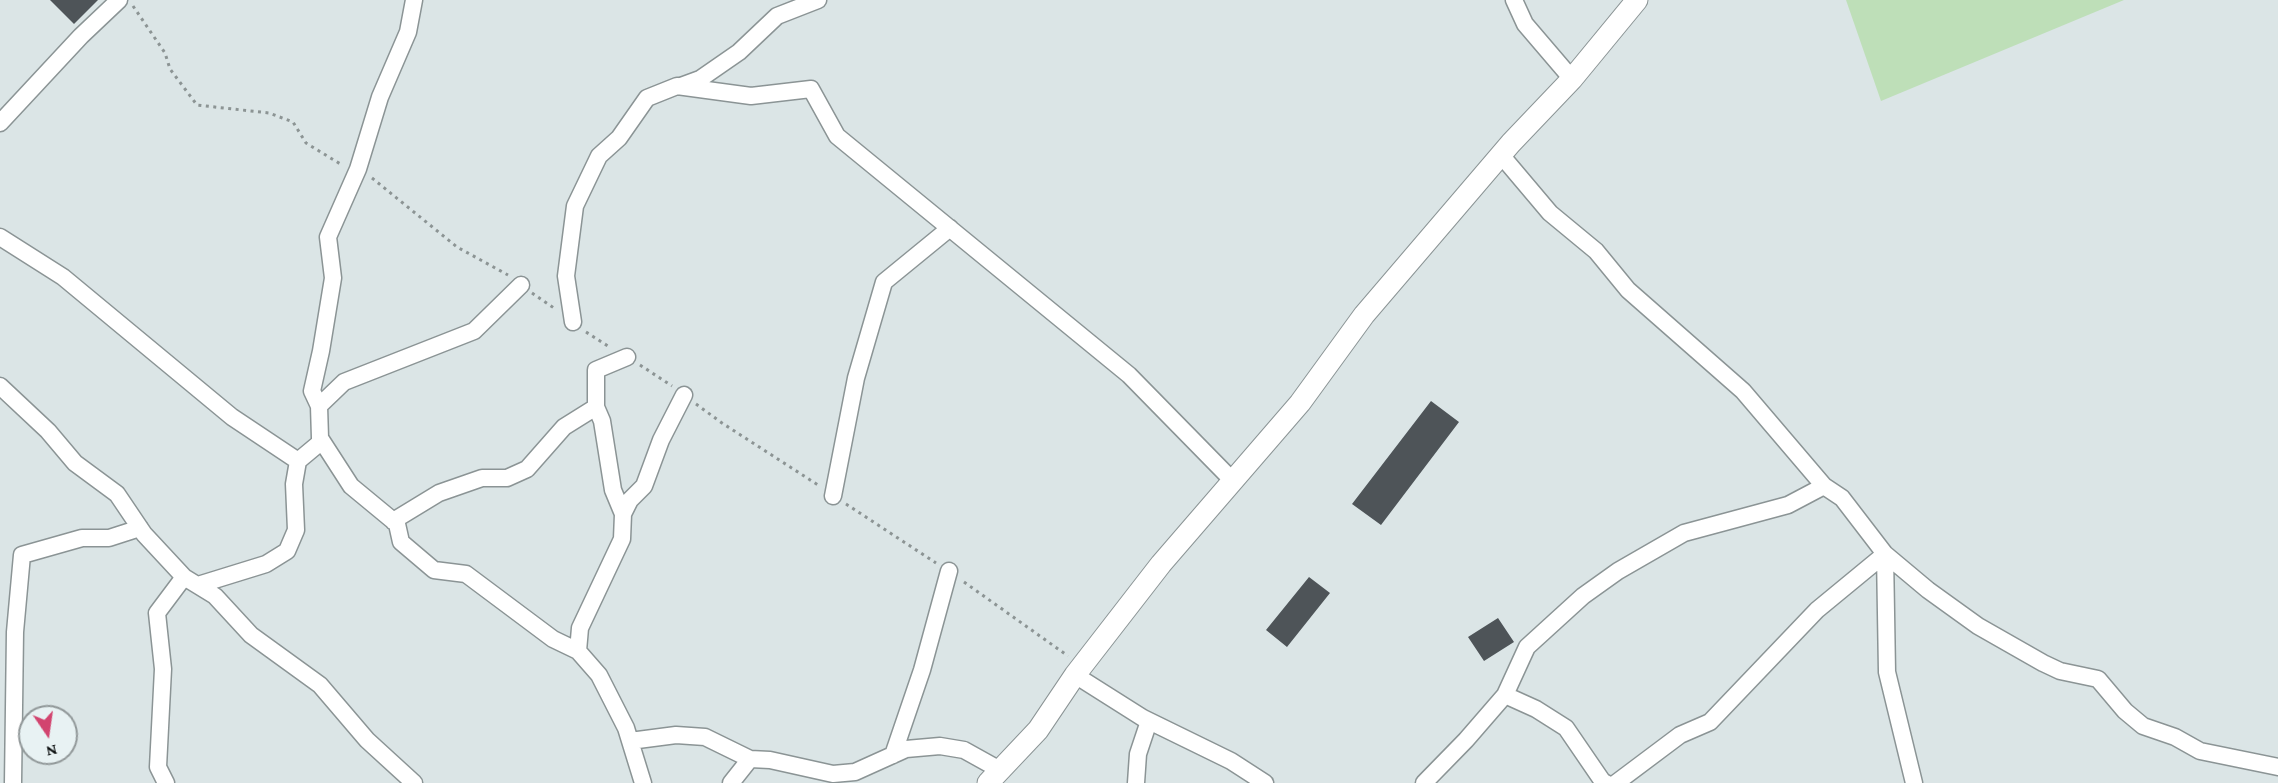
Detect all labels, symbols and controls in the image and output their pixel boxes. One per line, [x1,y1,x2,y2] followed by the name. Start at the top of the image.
[18,705,78,765] north arrow
[44,742,59,761] text: N

